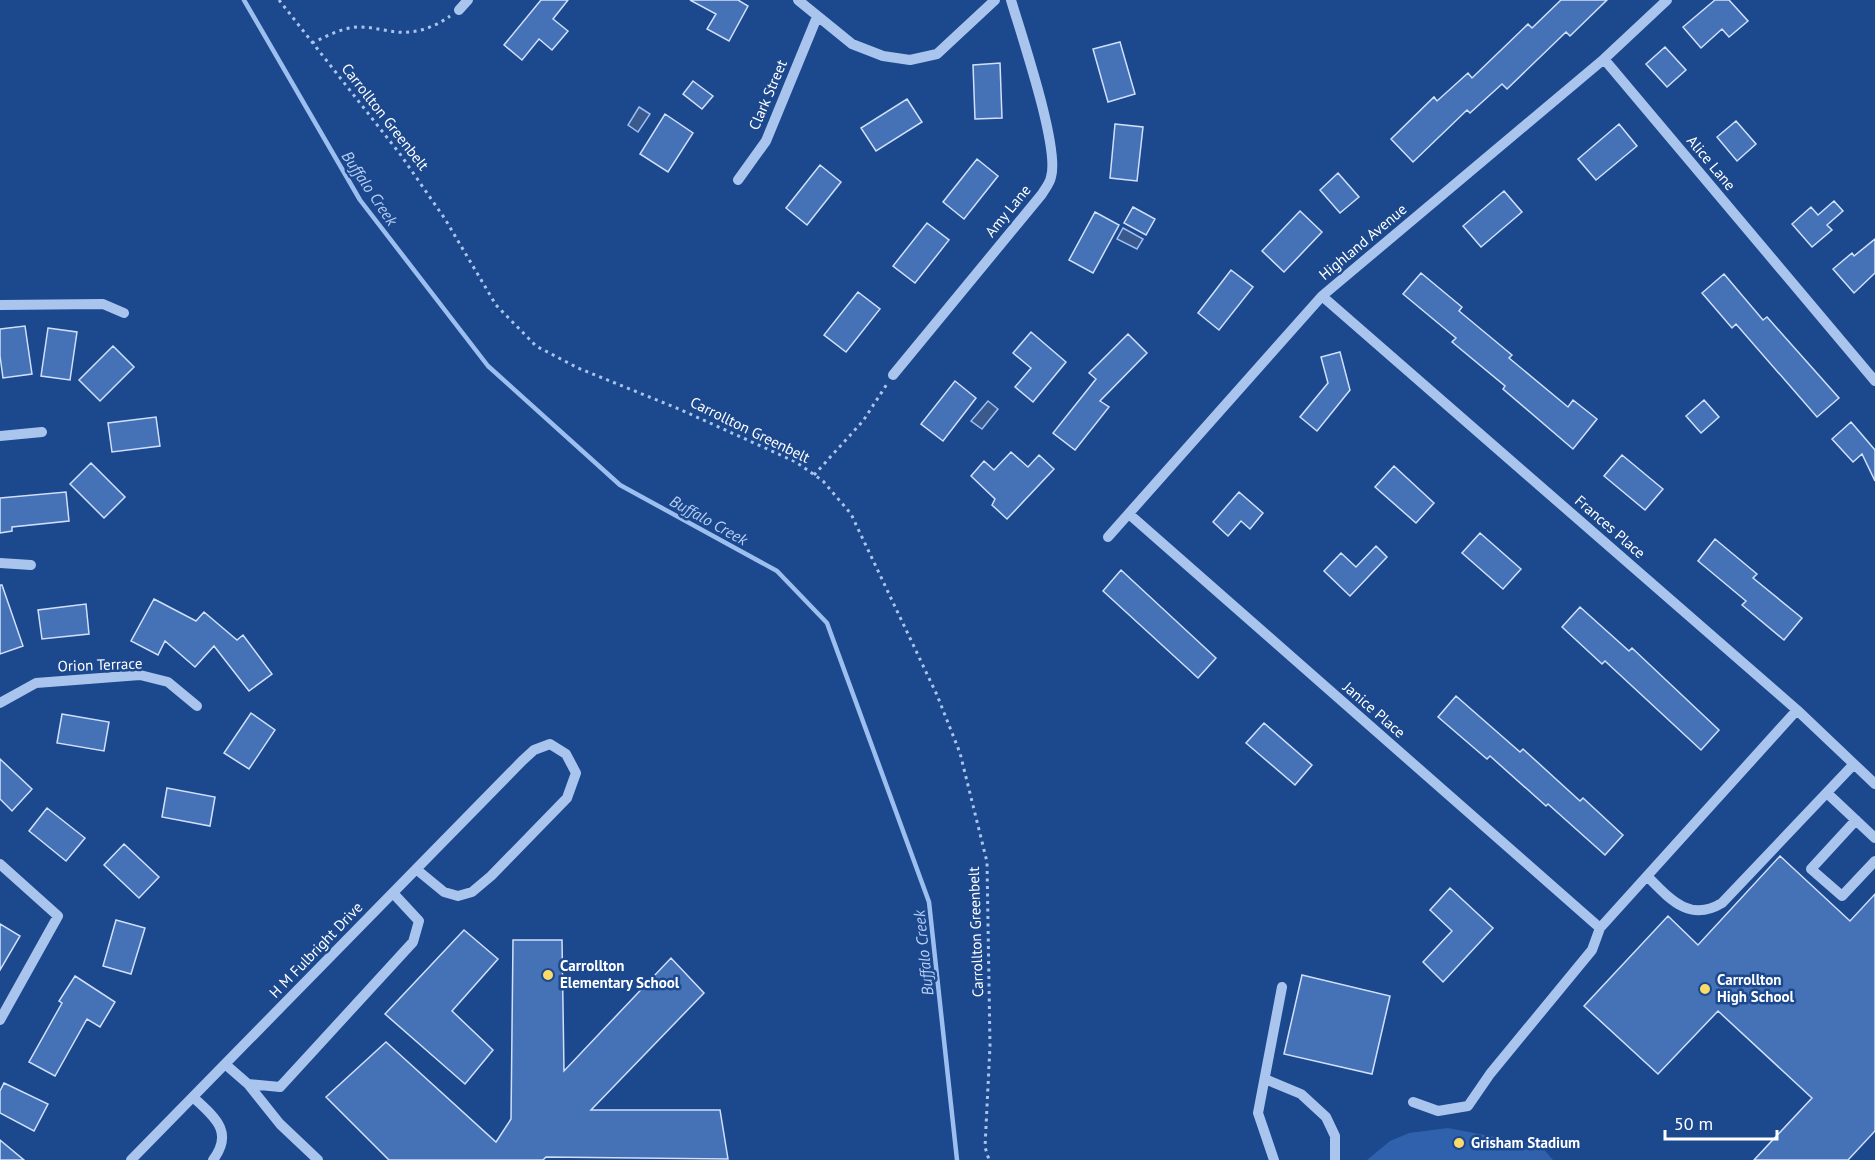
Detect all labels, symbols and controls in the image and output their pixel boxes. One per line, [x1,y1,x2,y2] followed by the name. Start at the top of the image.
[744,57,791,133] street label: Clark Street
[338,59,433,174] street label: Carrollton Greenbelt
[1683,131,1740,194] street label: Alice Lane
[338,147,403,230] water label: Buffalo Creek
[981,181,1035,241] street label: Amy Lane
[1315,199,1410,284] street label: Highland Avenue
[687,392,813,467] street label: Carrollton Greenbelt
[667,490,752,550] water label: Buffalo Creek
[1571,491,1649,562] street label: Frances Place
[57,654,143,675] street label: Orion Terrace
[1339,677,1409,742] street label: Janice Place
[964,866,987,998] street label: Carrollton Greenbelt
[265,898,366,1002] street label: H M Fulbright Drive
[908,908,937,997] water label: Buffalo Creek
[560,956,680,992] place label: Carrollton Elementary School
[541,968,555,982] marker: Carrollton Elementary School
[1717,970,1795,1006] place label: Carrollton High School
[1698,982,1712,996] marker: Carrollton High School
[1665,1103,1778,1141] scale bar
[1674,1112,1713,1135] text: 50 m
[1471,1133,1580,1152] place label: Grisham Stadium
[1452,1136,1466,1150] marker: Grisham Stadium

